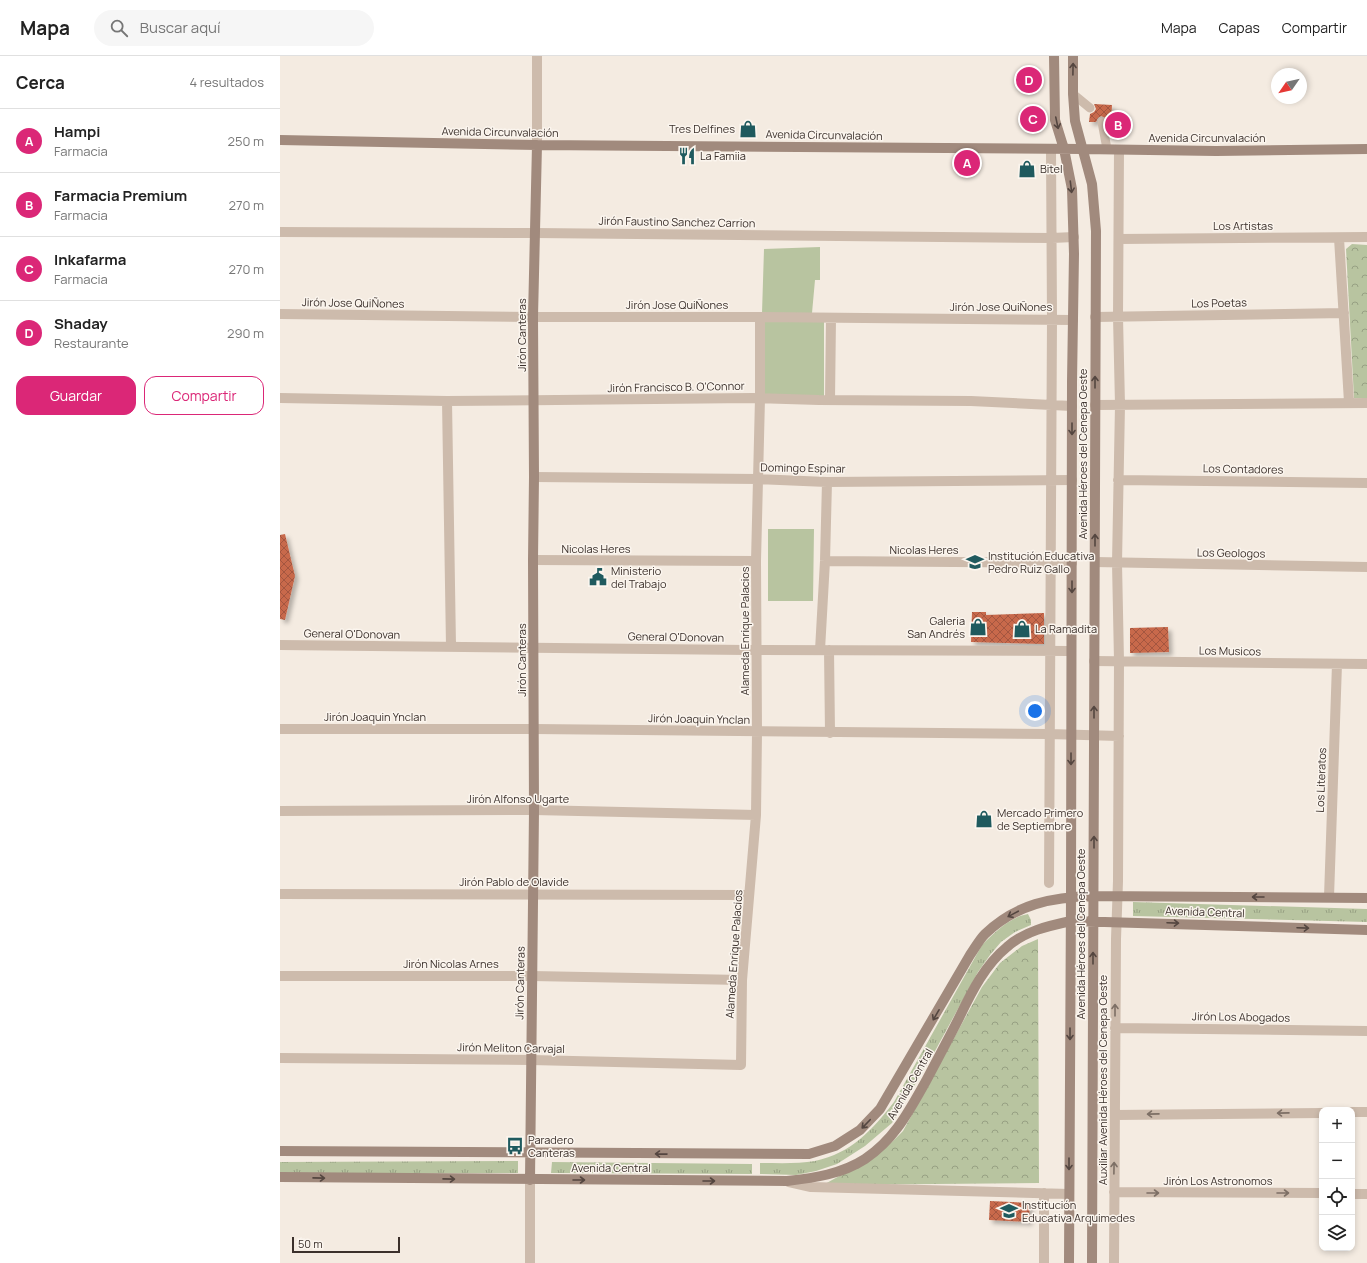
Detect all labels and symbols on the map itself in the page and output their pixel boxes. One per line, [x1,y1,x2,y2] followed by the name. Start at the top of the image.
[1069,63,1077,76] one-way arrow
[1016,65,1042,95] pin: D
[1271,68,1307,104] north arrow
[1020,104,1046,134] pin: C
[1105,110,1131,140] pin: B
[1053,116,1061,129] one-way arrow
[738,119,758,139] shop icon: Tres Delfines
[669,121,735,136] place label: Tres Delfines
[441,123,559,140] street label: Avenida Circunvalación
[765,126,883,143] street label: Avenida Circunvalación
[1148,130,1266,145] street label: Avenida Circunvalación
[677,146,697,166] restaurant icon: La Famiia
[700,148,746,163] place label: La Famiia
[954,148,980,178] pin: A
[1017,159,1037,179] shop icon: Bitel
[1040,161,1063,176] place label: Bitel
[1067,180,1075,193] one-way arrow
[599,213,755,230] street label: Jirón Faustino Sanchez Carrion
[1213,218,1273,233] street label: Los Artistas
[302,294,405,311] street label: Jirón Jose QuiÑones
[1191,295,1247,310] street label: Los Poetas
[626,297,728,312] street label: Jirón Jose QuiÑones
[514,298,529,372] street label: Jirón Canteras
[950,299,1052,314] street label: Jirón Jose QuiÑones
[1075,368,1090,540] street label: Avenida Héroes del Cenepa Oeste
[1091,376,1099,389] one-way arrow
[607,378,745,395] street label: Jirón Francisco B. O'Connor
[1068,422,1076,435] one-way arrow
[760,459,846,476] street label: Domingo Espinar
[1203,460,1284,477] street label: Los Contadores
[1091,534,1099,547] one-way arrow
[561,541,631,556] street label: Nicolas Heres
[889,542,959,557] street label: Nicolas Heres
[1197,544,1266,561] street label: Los Geologos
[988,548,1094,576] place label: Institución Educativa Pedro Ruiz Gallo
[965,552,985,572] school or university icon: Institución Educativa Pedro Ruiz Gallo
[611,563,667,591] place label: Ministerio del Trabajo
[737,566,752,696] street label: Alameda Enrique Palacios
[588,567,608,587] public building icon: Ministerio del Trabajo
[1068,580,1076,593] one-way arrow
[907,613,965,641] place label: Galeria San Andrés
[968,617,988,637] shop icon: Galeria San Andrés
[1012,619,1032,639] shop icon: La Ramadita
[1035,621,1097,636] place label: La Ramadita
[514,623,529,697] street label: Jirón Canteras
[304,625,400,642] street label: General O'Donovan
[628,628,724,645] street label: General O'Donovan
[1199,642,1262,659] street label: Los Musicos
[1025,701,1045,721] your location
[1090,706,1098,719] one-way arrow
[324,709,426,724] street label: Jirón Joaquin Ynclan
[648,710,750,727] street label: Jirón Joaquin Ynclan
[1312,747,1329,813] street label: Los Literatos
[1067,752,1075,765] one-way arrow
[467,791,570,806] street label: Jirón Alfonso Ugarte
[997,805,1084,833] place label: Mercado Primero de Septiembre
[974,809,994,829] shop icon: Mercado Primero de Septiembre
[1090,836,1098,849] one-way arrow
[1073,848,1088,1020] street label: Avenida Héroes del Cenepa Oeste
[459,874,569,889] street label: Jirón Pablo de Olavide
[722,889,746,1019] street label: Alameda Enrique Palacios
[1252,893,1265,901] one-way arrow
[1165,903,1245,920] street label: Avenida Central
[1008,910,1020,918] one-way arrow
[1166,919,1179,927] one-way arrow
[1296,924,1309,932] one-way arrow
[511,946,528,1020] street label: Jirón Canteras
[1089,952,1097,965] one-way arrow
[403,956,499,971] street label: Jirón Nicolas Arnes
[1095,974,1110,1185] street label: Auxiliar Avenida Héroes del Cenepa Oeste
[1111,1004,1119,1017] one-way arrow
[1192,1008,1290,1025] street label: Jirón Los Abogados
[931,1009,939,1021] one-way arrow
[1066,1027,1074,1040] one-way arrow
[457,1039,565,1056] street label: Jirón Meliton Carvajal
[883,1046,936,1122] street label: Avenida Central
[1277,1109,1290,1117] one-way arrow
[1147,1110,1160,1118] one-way arrow
[861,1119,871,1129] one-way arrow
[528,1132,575,1160] place label: Paradero Canteras
[505,1136,525,1156] bus stop icon: Paradero Canteras
[655,1150,668,1158] one-way arrow
[1065,1157,1073,1170] one-way arrow
[571,1160,651,1175] street label: Avenida Central
[1110,1162,1118,1175] one-way arrow
[1164,1173,1273,1188] street label: Jirón Los Astronomos
[312,1174,325,1182] one-way arrow
[442,1175,455,1183] one-way arrow
[572,1176,585,1184] one-way arrow
[702,1177,715,1185] one-way arrow
[1146,1189,1159,1196] one-way arrow
[1276,1189,1289,1197] one-way arrow
[1022,1197,1135,1225] place label: Institución Educativa Arquimedes
[999,1201,1019,1221] school or university icon: Institución Educativa Arquimedes
[292,1235,400,1254] scale bar

